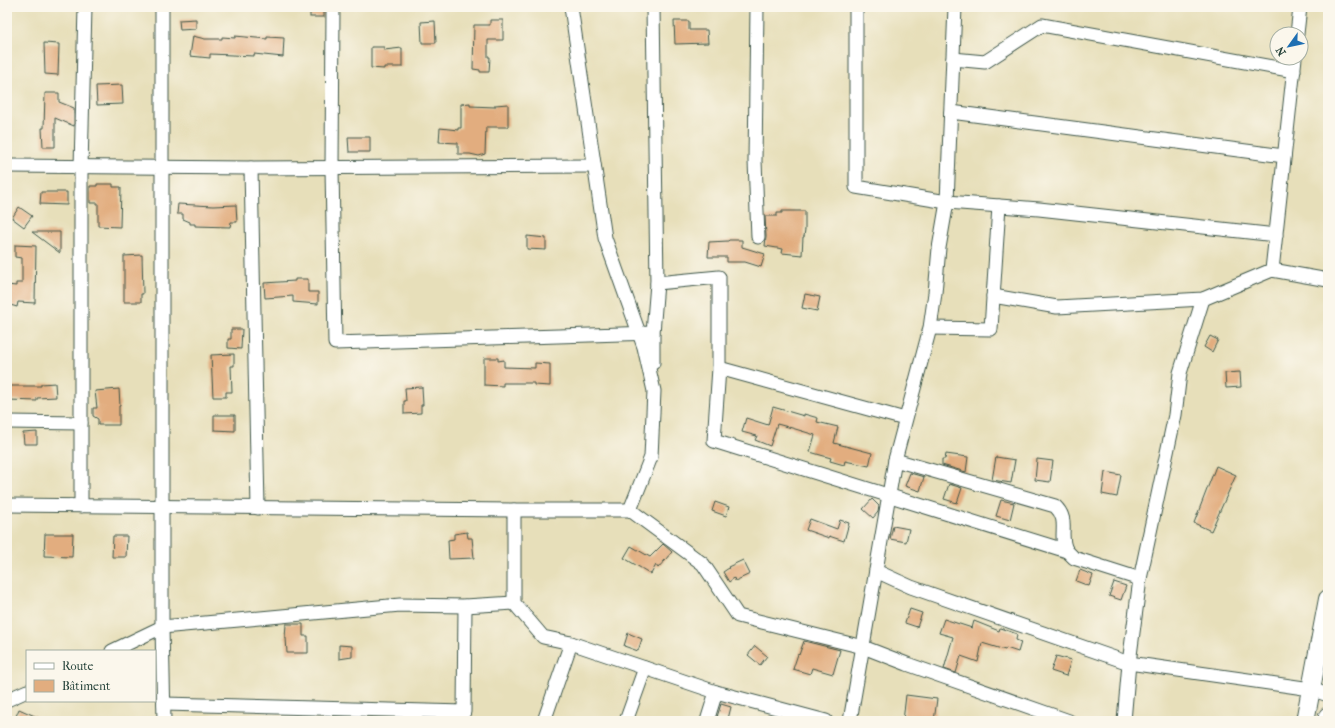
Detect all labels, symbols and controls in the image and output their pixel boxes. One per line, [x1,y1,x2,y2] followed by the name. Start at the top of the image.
[1269,26,1309,66] north arrow
[1273,44,1289,58] text: N
[26,650,156,702] legend
[62,659,94,673] text: Route
[62,679,111,693] text: Bâtiment

